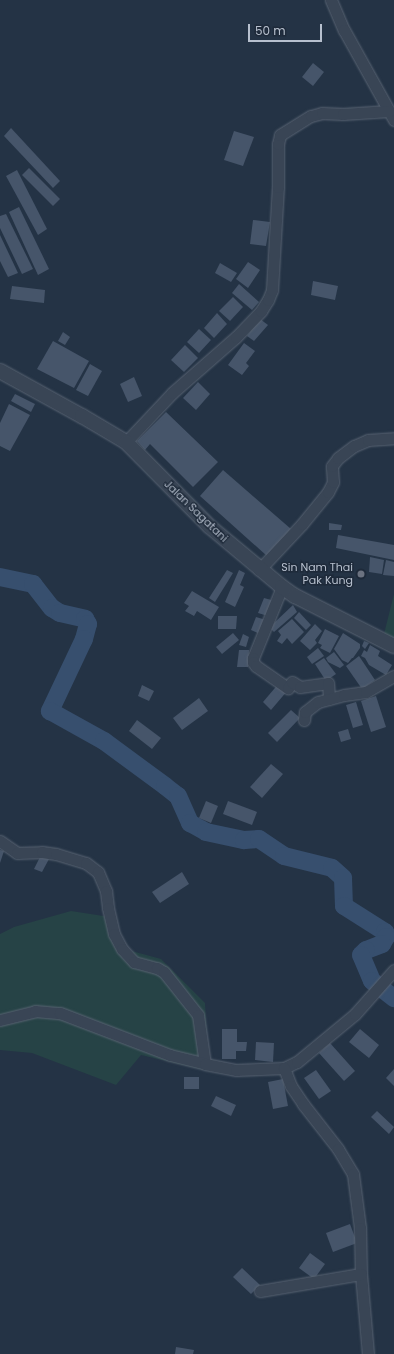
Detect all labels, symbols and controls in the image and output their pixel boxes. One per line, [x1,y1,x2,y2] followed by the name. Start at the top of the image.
[250,16,324,42] scale bar
[255,22,286,39] text: 50 m
[161,477,231,545] street label: Jalan Sagatani
[281,561,353,587] place label: Sin Nam Thai Pak Kung
[356,569,366,579] marker: Sin Nam Thai Pak Kung

